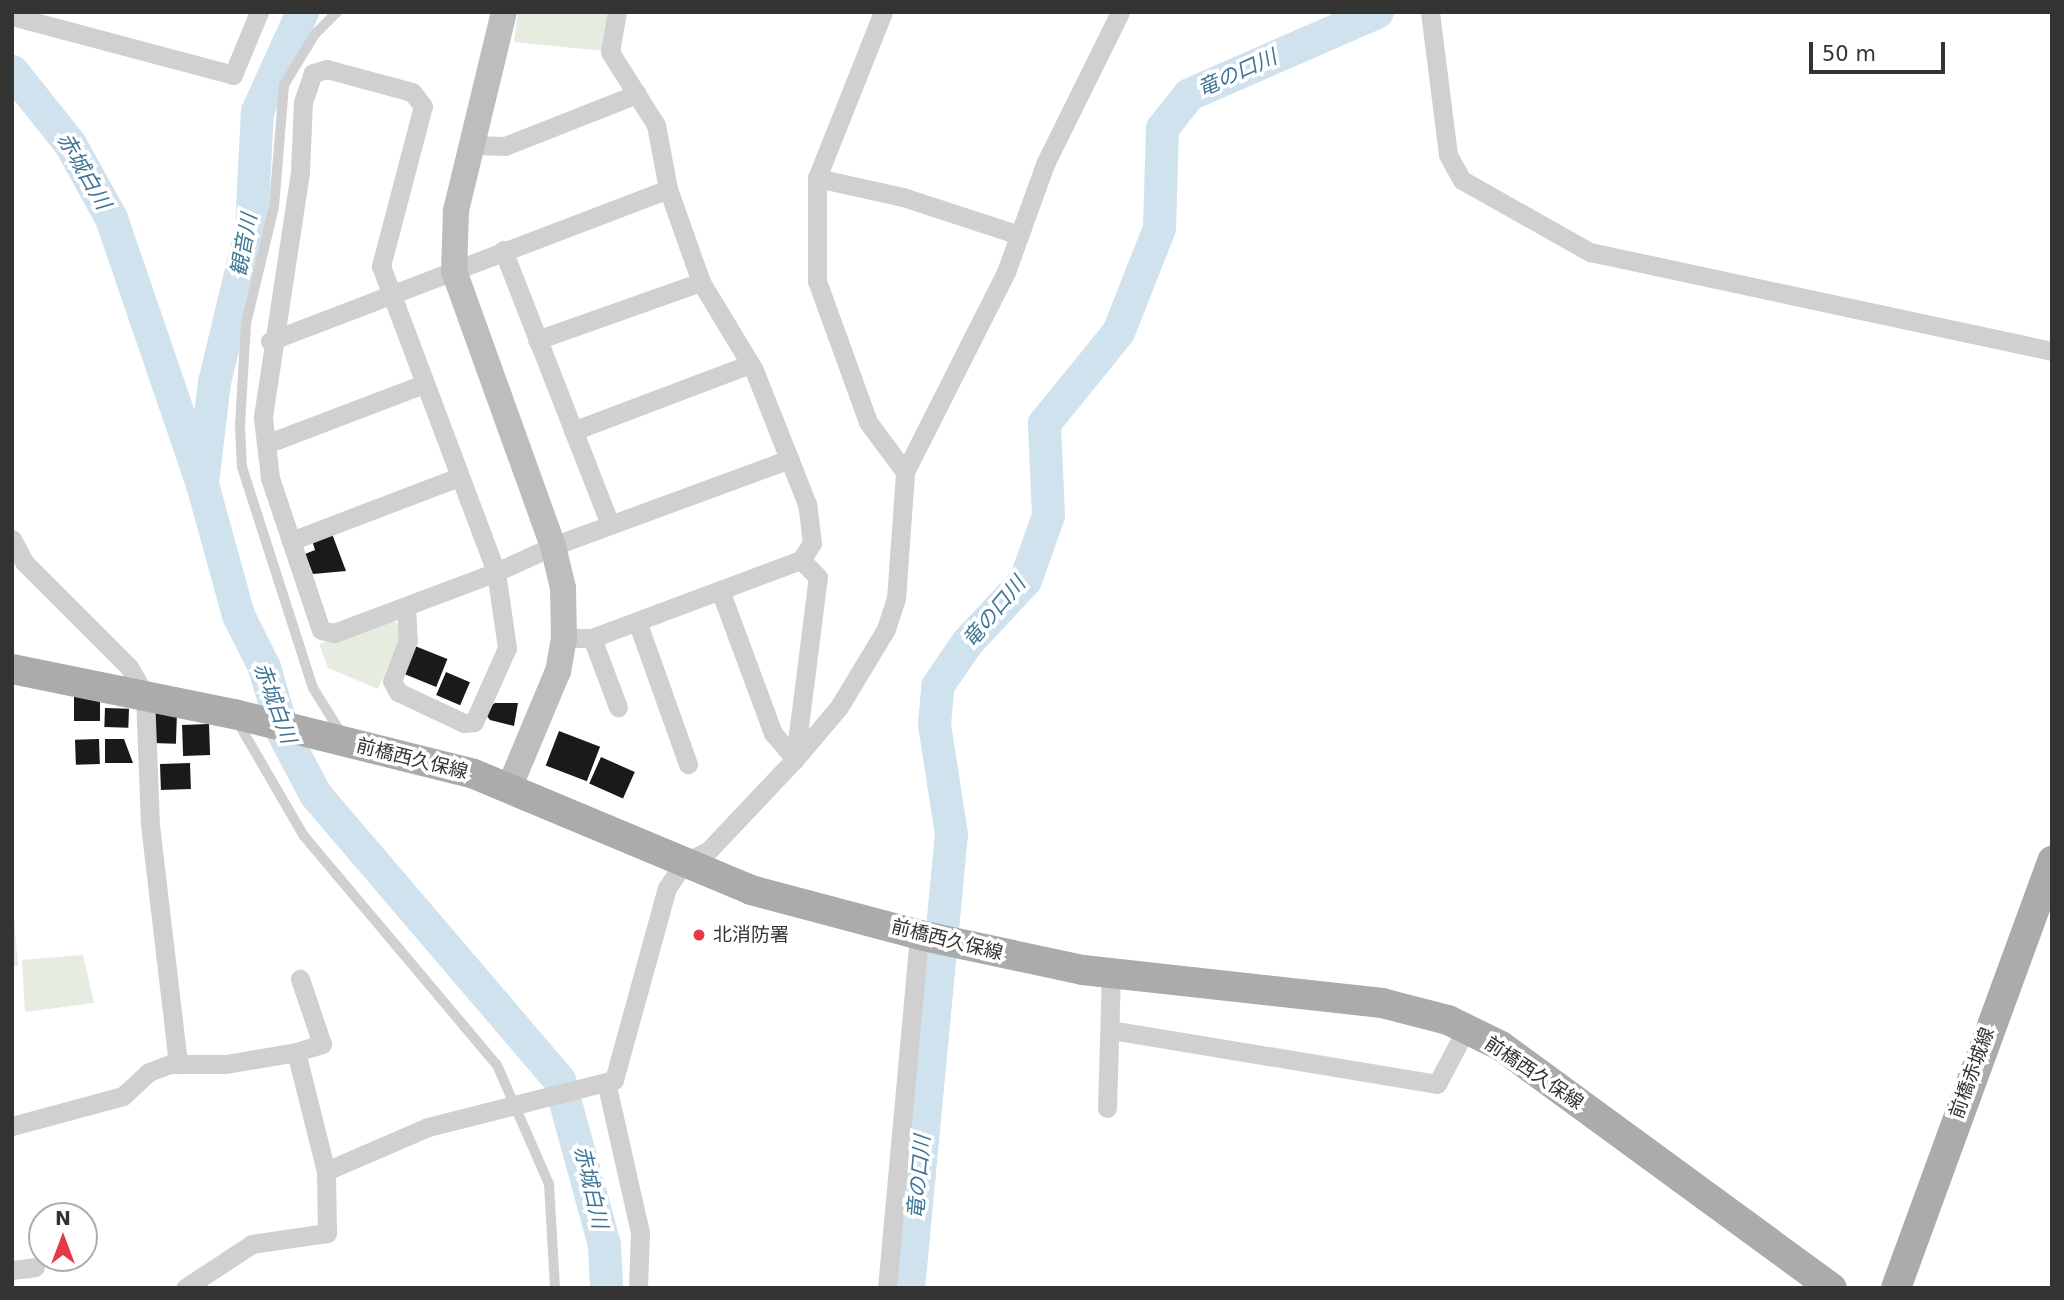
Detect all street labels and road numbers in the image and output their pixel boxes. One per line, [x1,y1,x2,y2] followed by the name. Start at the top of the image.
[354,734,470,784] street label: 前橋西久保線
[889,915,1005,965] street label: 前橋西久保線
[1945,1024,1999,1122] street label: 前橋赤城線
[1480,1032,1588,1114] street label: 前橋西久保線

